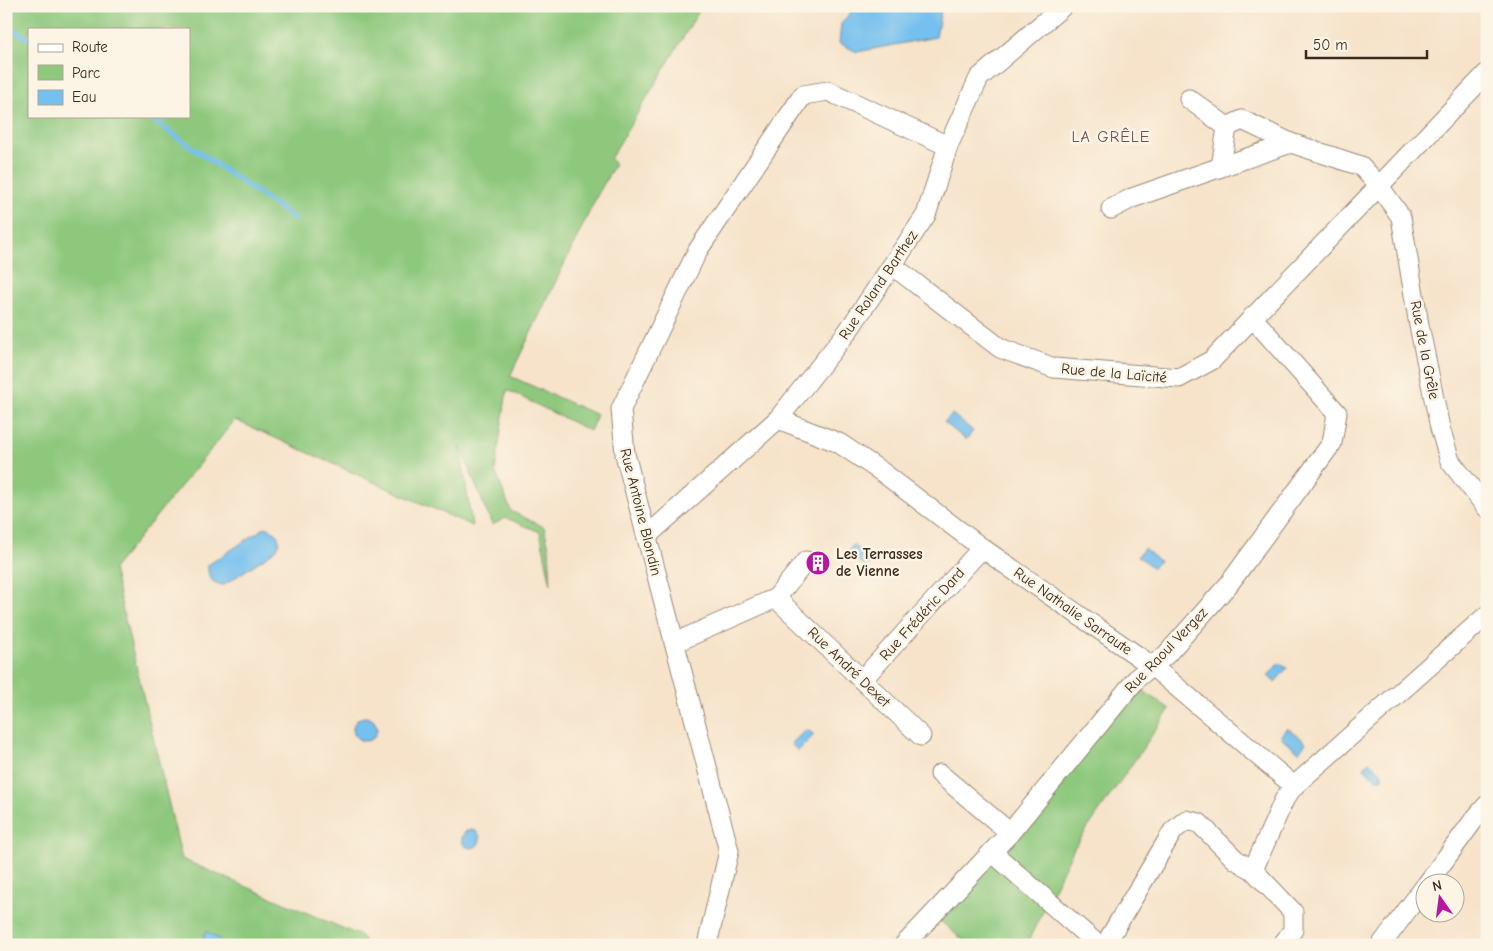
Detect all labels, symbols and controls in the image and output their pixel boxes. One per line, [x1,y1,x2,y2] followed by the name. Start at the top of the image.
[28,28,190,118] legend
[1306,28,1427,60] scale bar
[1313,36,1348,54] text: 50 m
[72,38,108,56] text: Route
[72,64,100,82] text: Parc
[72,88,96,106] text: Eau
[1072,127,1150,146] district label: LA GRÊLE
[835,227,921,343] street label: Rue Roland Barthez
[1407,299,1443,401] street label: Rue de la Grêle
[1060,359,1168,387] street label: Rue de la Laïcité
[616,446,666,578] street label: Rue Antoine Blondin
[836,545,923,580] place label: Les Terrasses de Vienne
[805,550,831,576] building icon: Les Terrasses de Vienne
[1010,563,1136,659] street label: Rue Nathalie Sarraute
[876,564,968,664] street label: Rue Frédéric Dard
[1121,603,1212,696] street label: Rue Raoul Vergez
[804,623,894,711] street label: Rue André Dexet
[1416,874,1466,924] north arrow
[1430,877,1443,895] text: N

